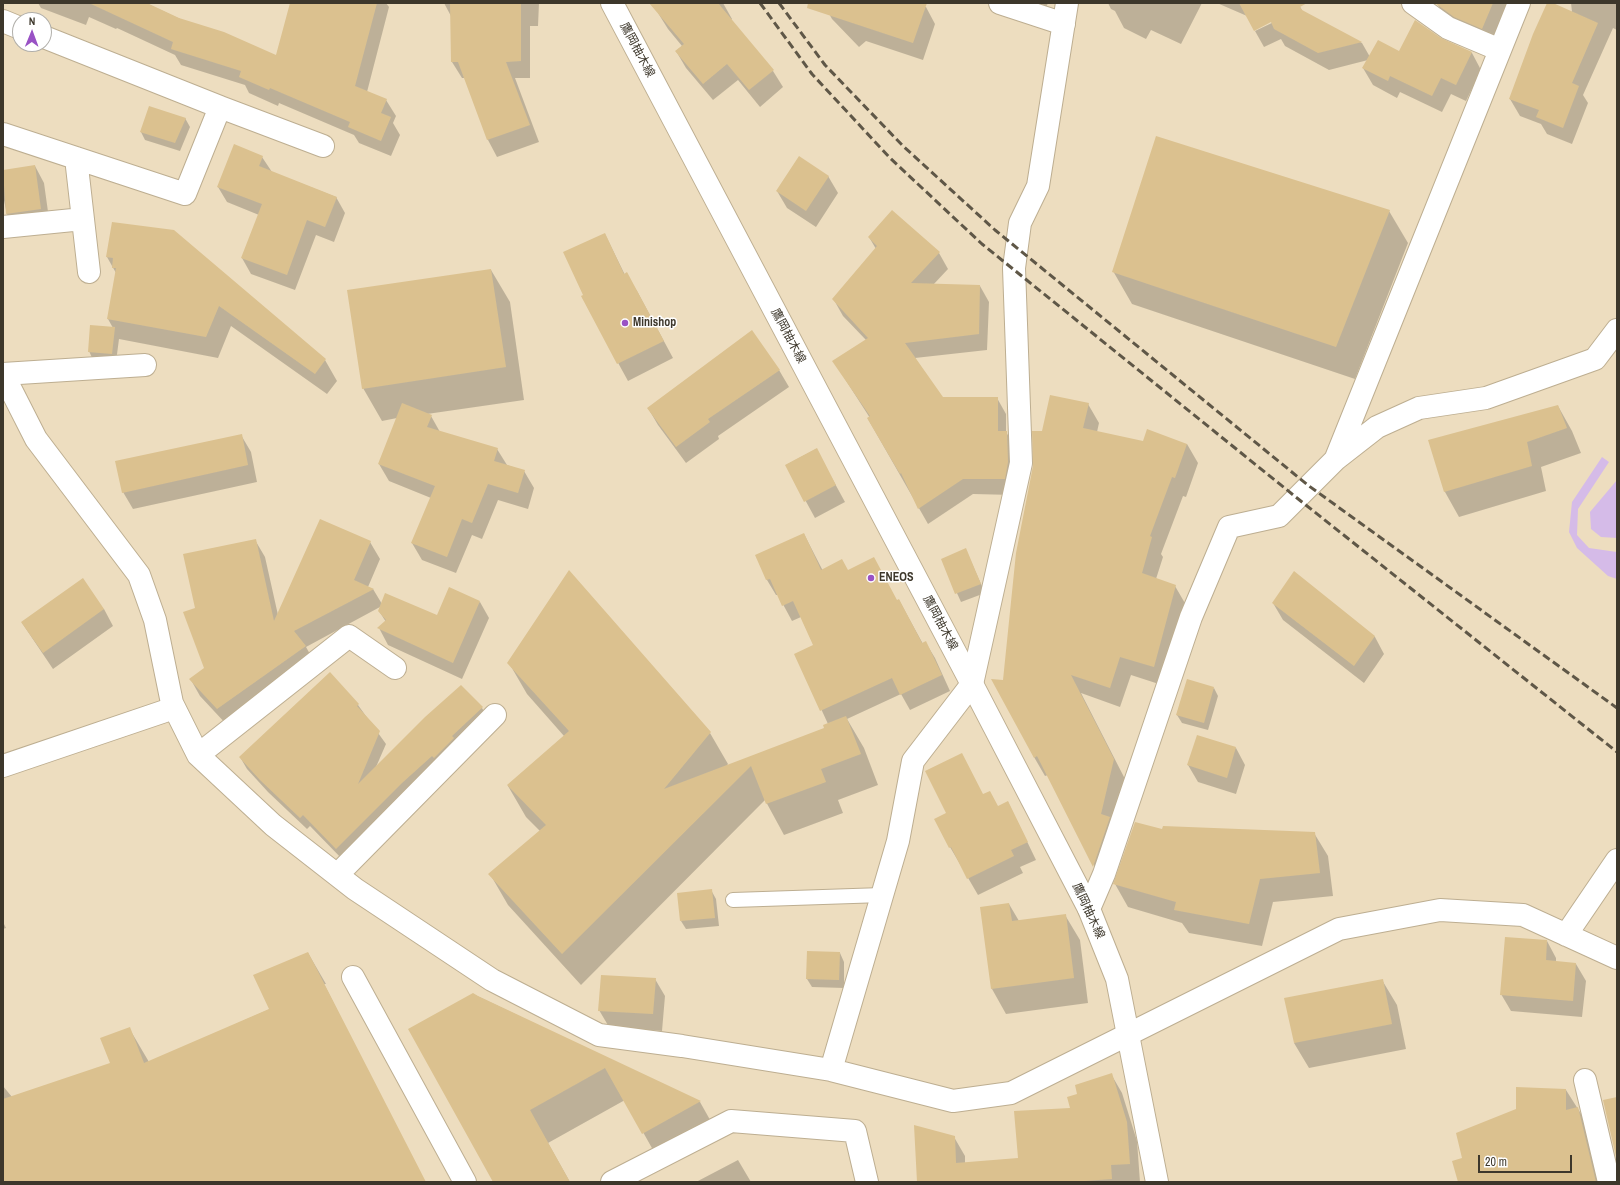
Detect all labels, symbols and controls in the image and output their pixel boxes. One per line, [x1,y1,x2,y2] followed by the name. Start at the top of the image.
[12,12,52,52] north arrow
[29,14,36,28] text: N
[617,20,657,80] street label: 鷹岡柚木線
[768,306,808,366] street label: 鷹岡柚木線
[633,316,676,330] place label: Minishop
[620,318,630,328] marker: Minishop
[879,571,913,585] place label: ENEOS
[866,573,876,583] marker: ENEOS
[920,593,960,653] street label: 鷹岡柚木線
[1069,881,1107,941] street label: 鷹岡柚木線
[1480,1147,1574,1173] scale bar
[1485,1154,1507,1170] text: 20 m

